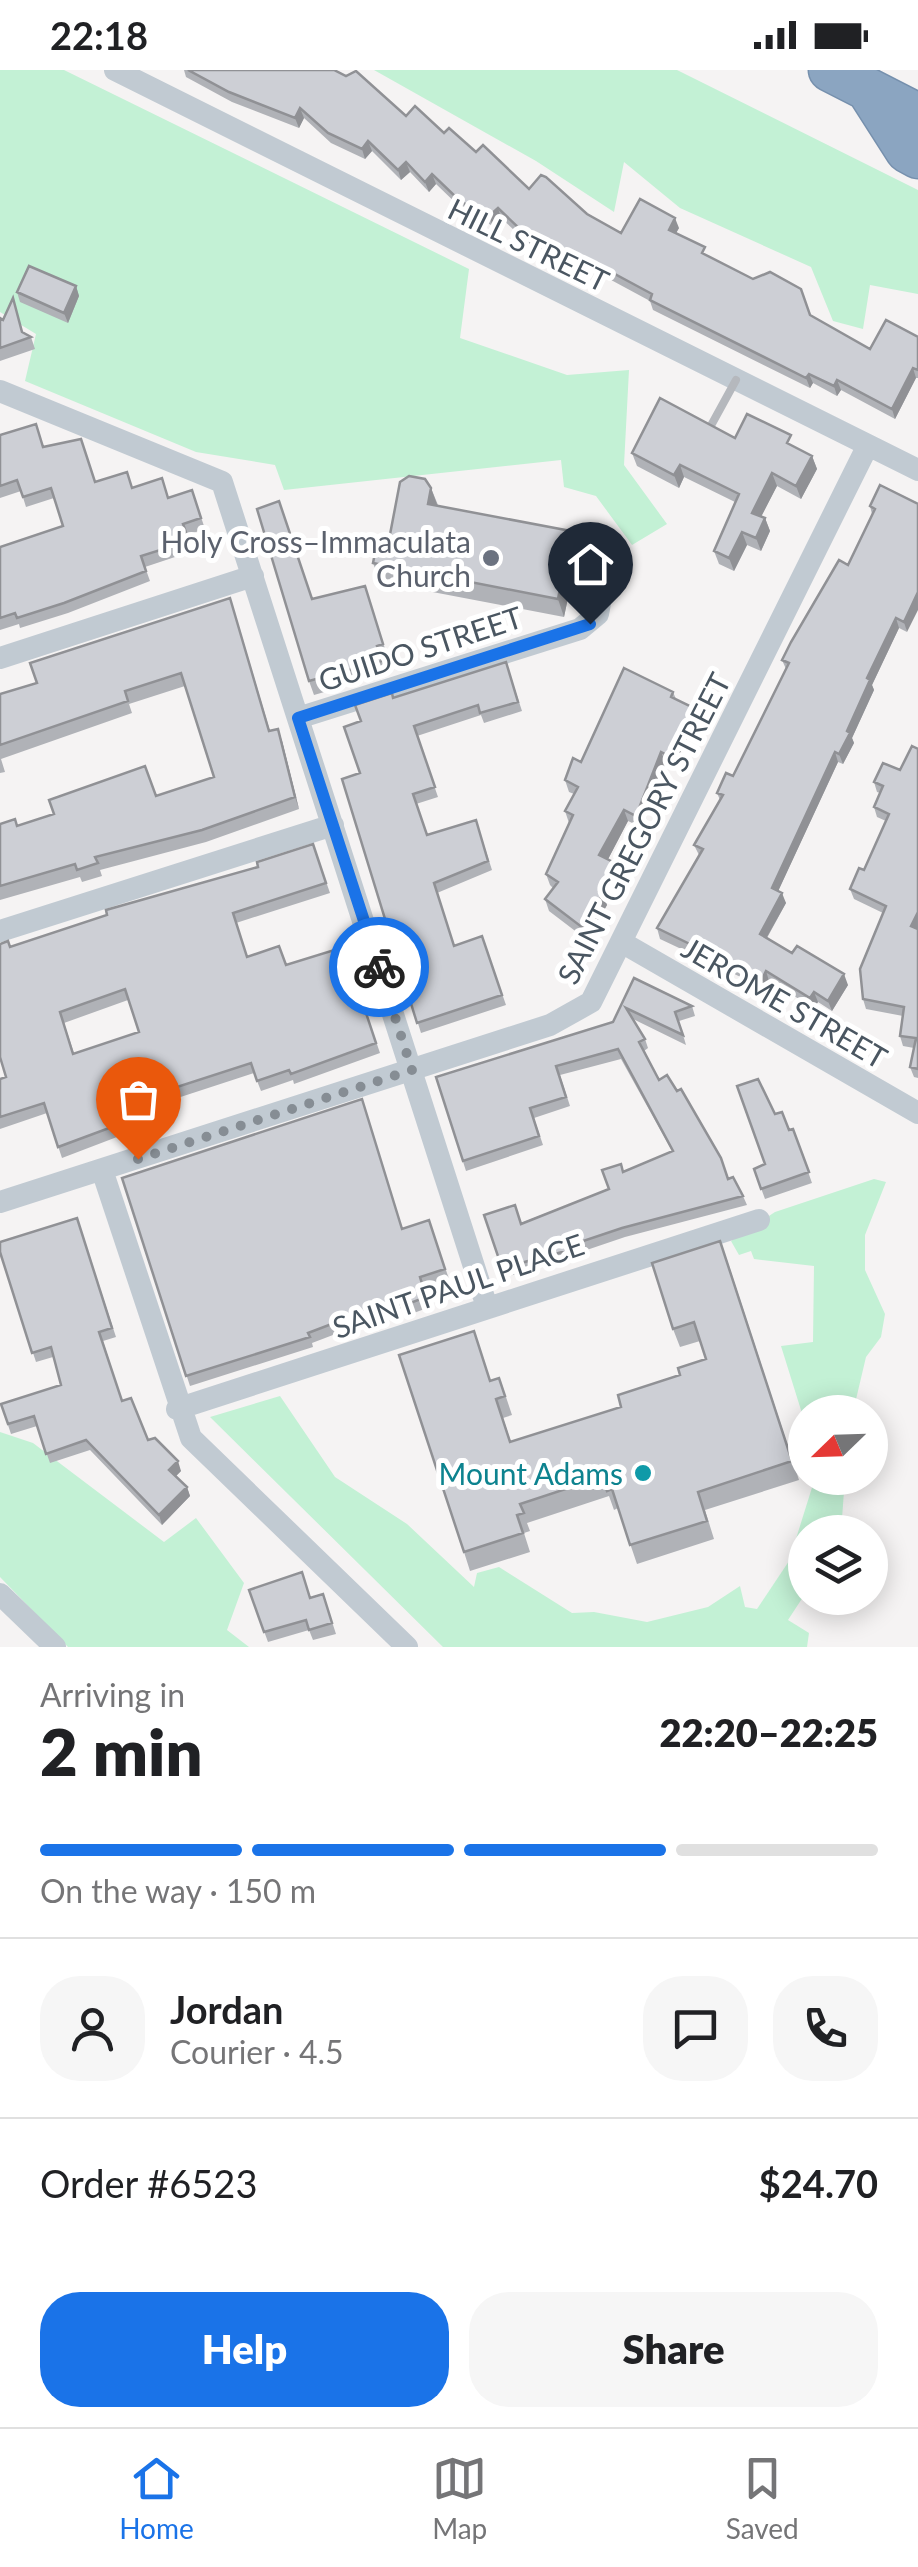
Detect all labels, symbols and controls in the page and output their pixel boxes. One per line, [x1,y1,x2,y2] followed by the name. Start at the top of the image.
[50,12,148,58] text: 22:18
[443,190,615,298] street label: HILL STREET
[548,522,633,625] pin
[160,523,471,593] place label: Holy Cross–Immaculata Church
[563,537,618,592] icon: home
[480,547,502,569] marker: Holy Cross–Immaculata Church
[314,598,527,698] street label: GUIDO STREET
[549,666,737,989] street label: SAINT GREGORY STREET
[329,917,429,1017] courier
[676,929,894,1075] street label: JEROME STREET
[352,940,407,995] icon: bike
[96,1057,181,1160] pin
[111,1072,166,1127] icon: bag
[328,1225,588,1345] street label: SAINT PAUL PLACE
[788,1395,888,1495] north arrow
[788,1395,888,1615] map controls
[439,1455,623,1491] place label: Mount Adams
[632,1462,654,1484] marker: Mount Adams
[788,1515,888,1615] button: layers
[40,1675,185,1714] text: Arriving in
[659,1709,878,1755] text: 22:20–22:25
[40,1712,202,1790] text: 2 min
[40,1871,316,1910] text: On the way · 150 m
[40,1976,145,2081] button: person
[643,1976,748,2081] button: chat
[773,1976,878,2081] button: phone
[170,1986,283,2032] text: Jordan
[170,2032,344,2071] text: Courier · 4.5
[40,2160,257,2206] text: Order #6523
[759,2160,878,2206] text: $24.70
[40,2292,449,2407] button: Help
[469,2292,878,2407] button: Share
[119,2451,194,2545] tab: Home
[432,2451,487,2545] tab: Map
[726,2451,799,2545] tab: Saved

